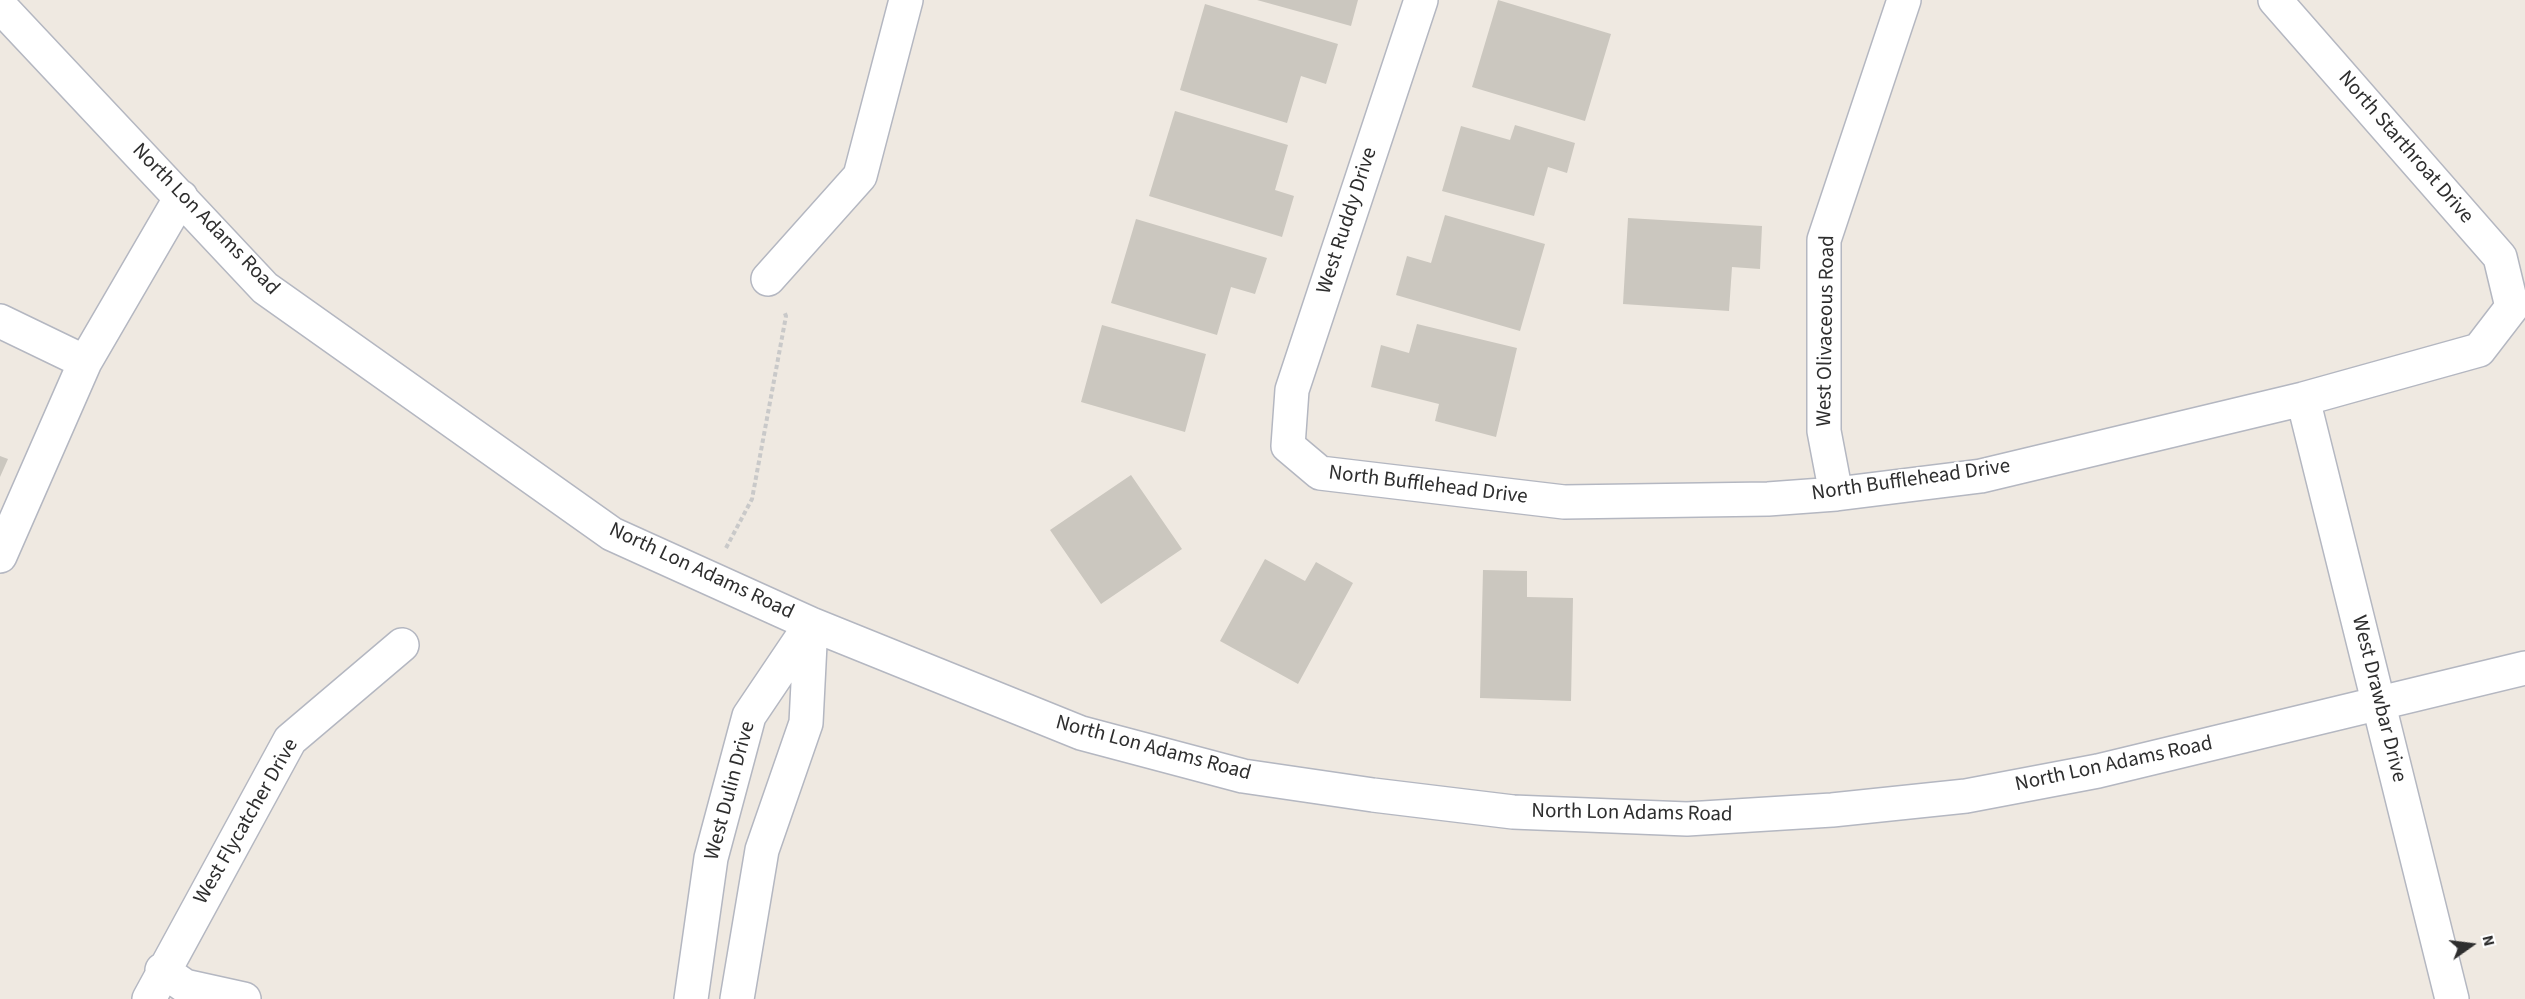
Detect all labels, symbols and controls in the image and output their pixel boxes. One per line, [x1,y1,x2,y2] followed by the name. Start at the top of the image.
[2332,67,2478,229] street label: North Starthroat Drive
[126,139,284,301] street label: North Lon Adams Road
[1312,144,1384,298] street label: West Ruddy Drive
[1813,235,1841,427] street label: West Olivaceous Road
[1810,455,2012,507] street label: North Bufflehead Drive
[1327,461,1529,511] street label: North Bufflehead Drive
[605,518,797,626] street label: North Lon Adams Road
[2345,613,2411,785] street label: West Drawbar Drive
[1053,711,1253,787] street label: North Lon Adams Road
[700,719,762,863] street label: West Dulin Drive
[2013,732,2215,798] street label: North Lon Adams Road
[189,735,305,909] street label: West Flycatcher Drive
[1531,800,1733,828] street label: North Lon Adams Road
[2441,915,2501,975] north arrow
[2477,933,2500,948] text: N

